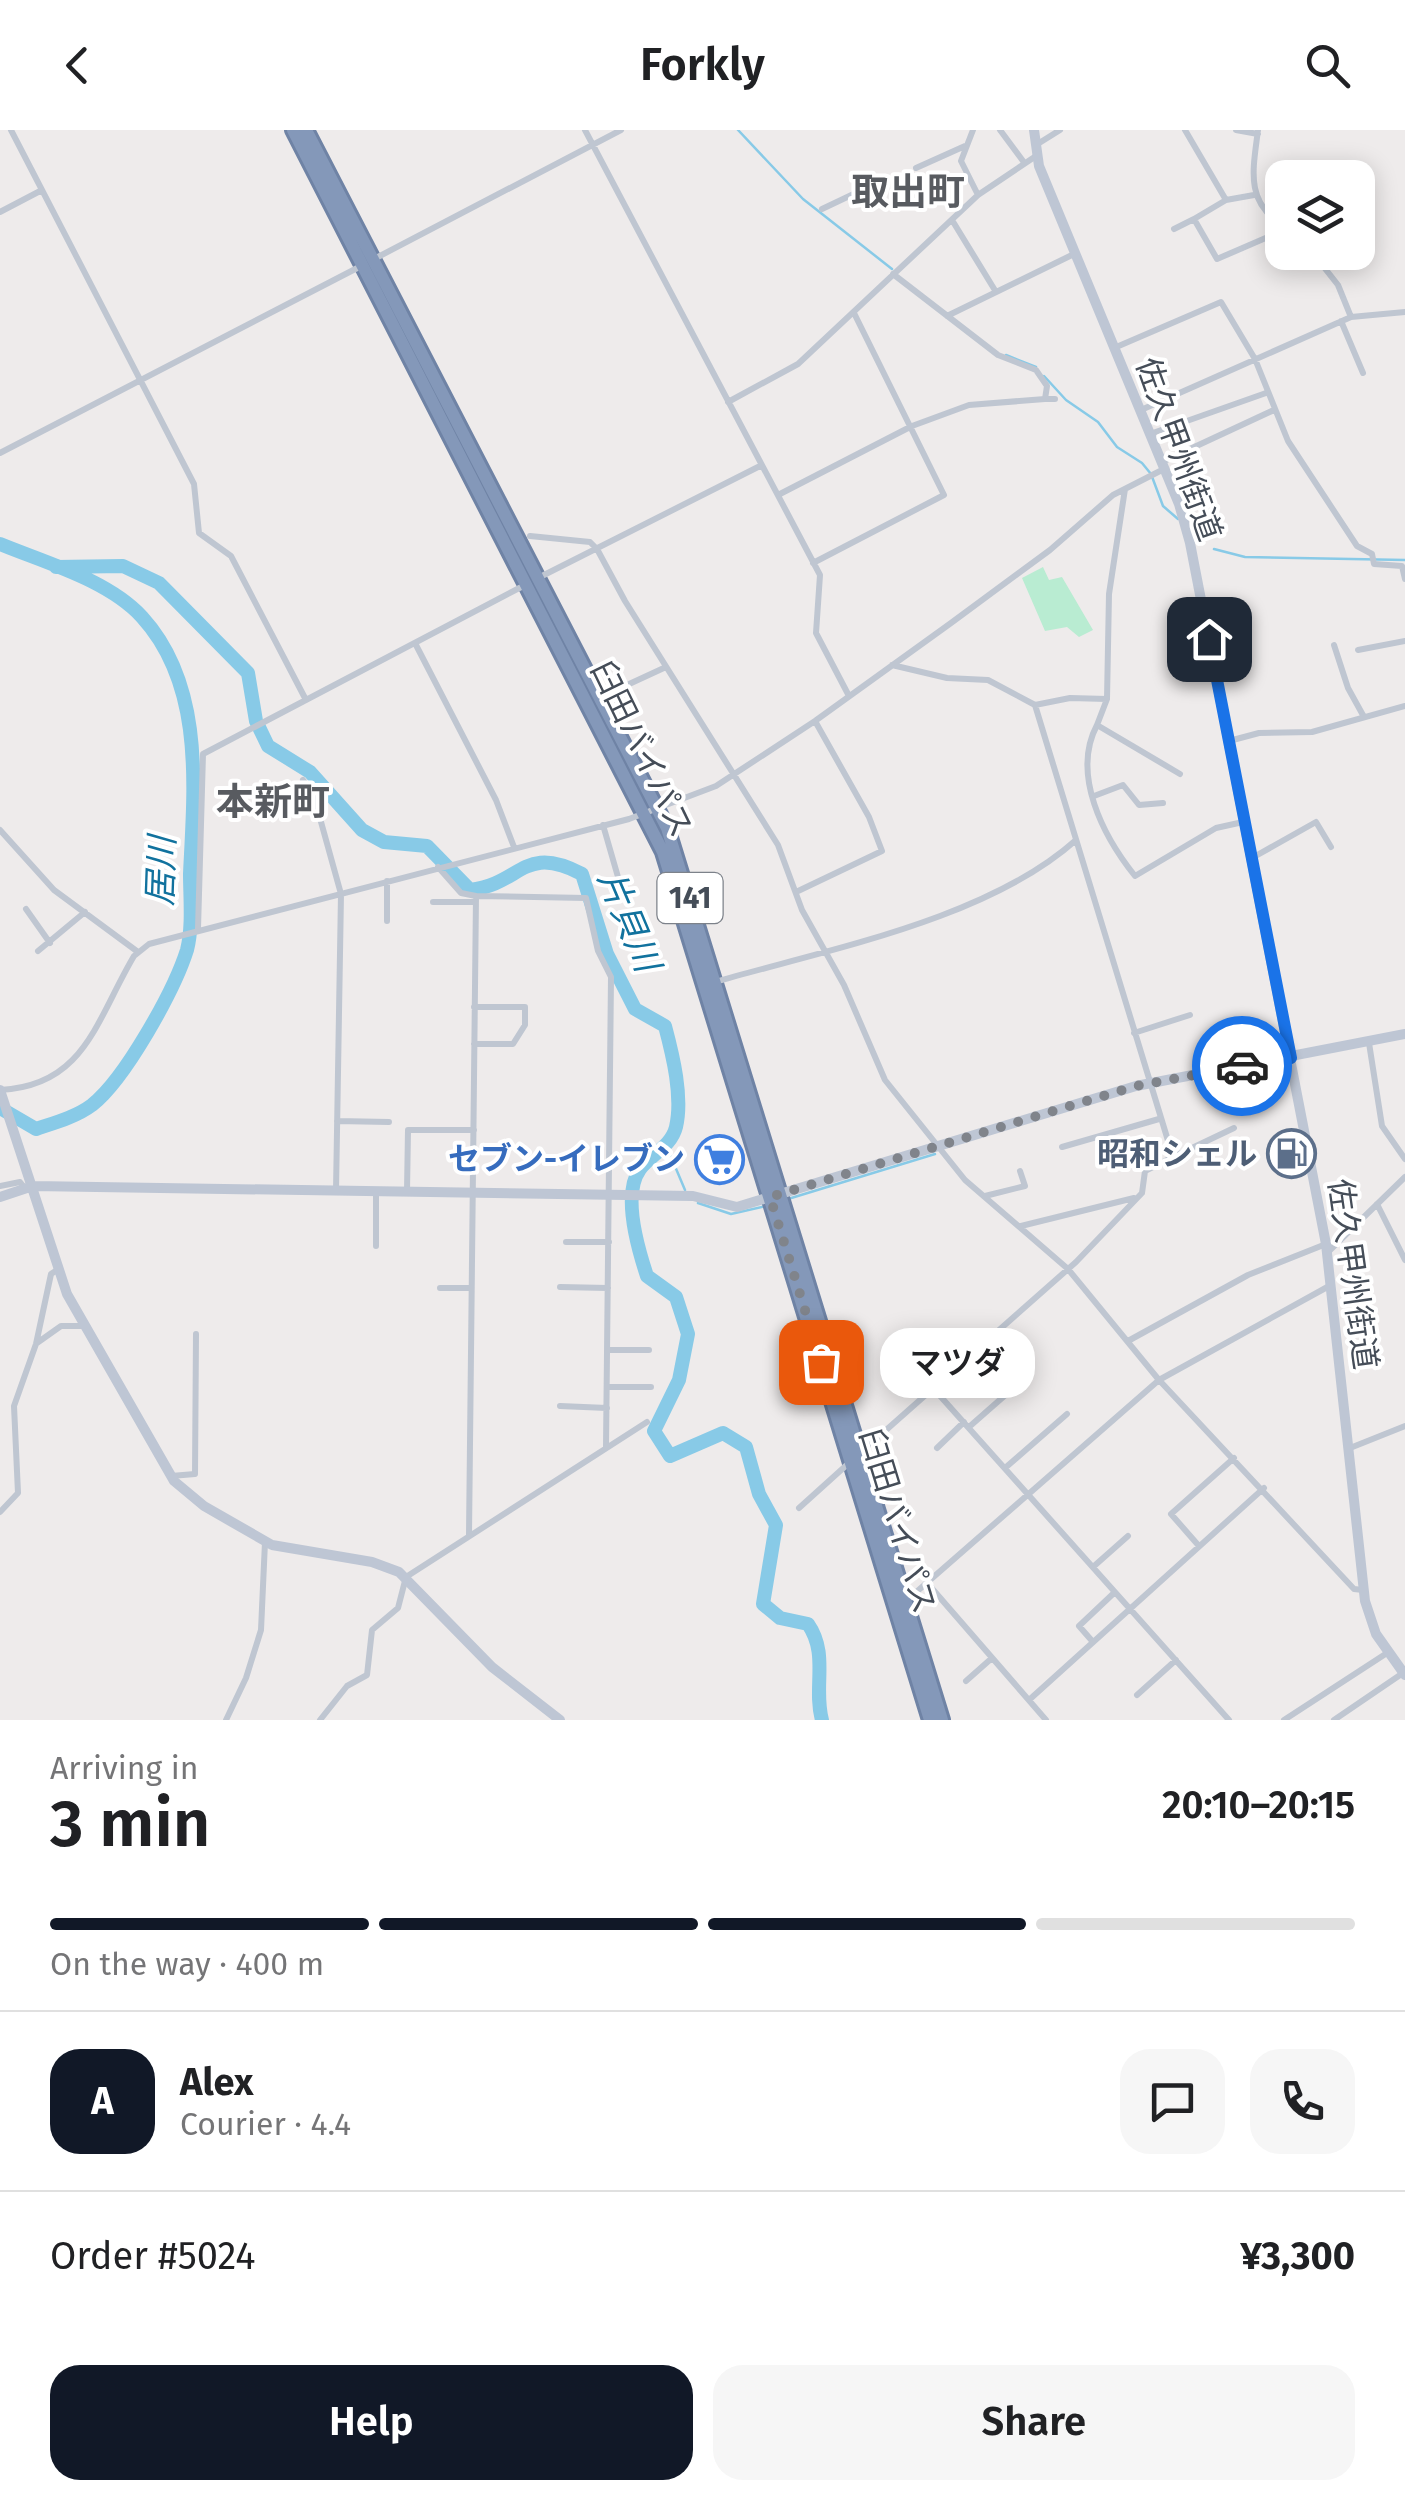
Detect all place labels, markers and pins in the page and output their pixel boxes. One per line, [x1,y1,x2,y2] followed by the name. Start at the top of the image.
[1167,597,1252,682] pin
[1266,1128,1318,1180] fuel station icon: 昭和シェル
[694,1133,746,1185] supermarket icon: セブン-イレブン
[1097,1135,1257,1173] place label: 昭和シェル
[448,1140,685,1178] place label: セブン-イレブン
[779,1320,864,1405] pin
[881,1327,1036,1397] callout: マツダ

